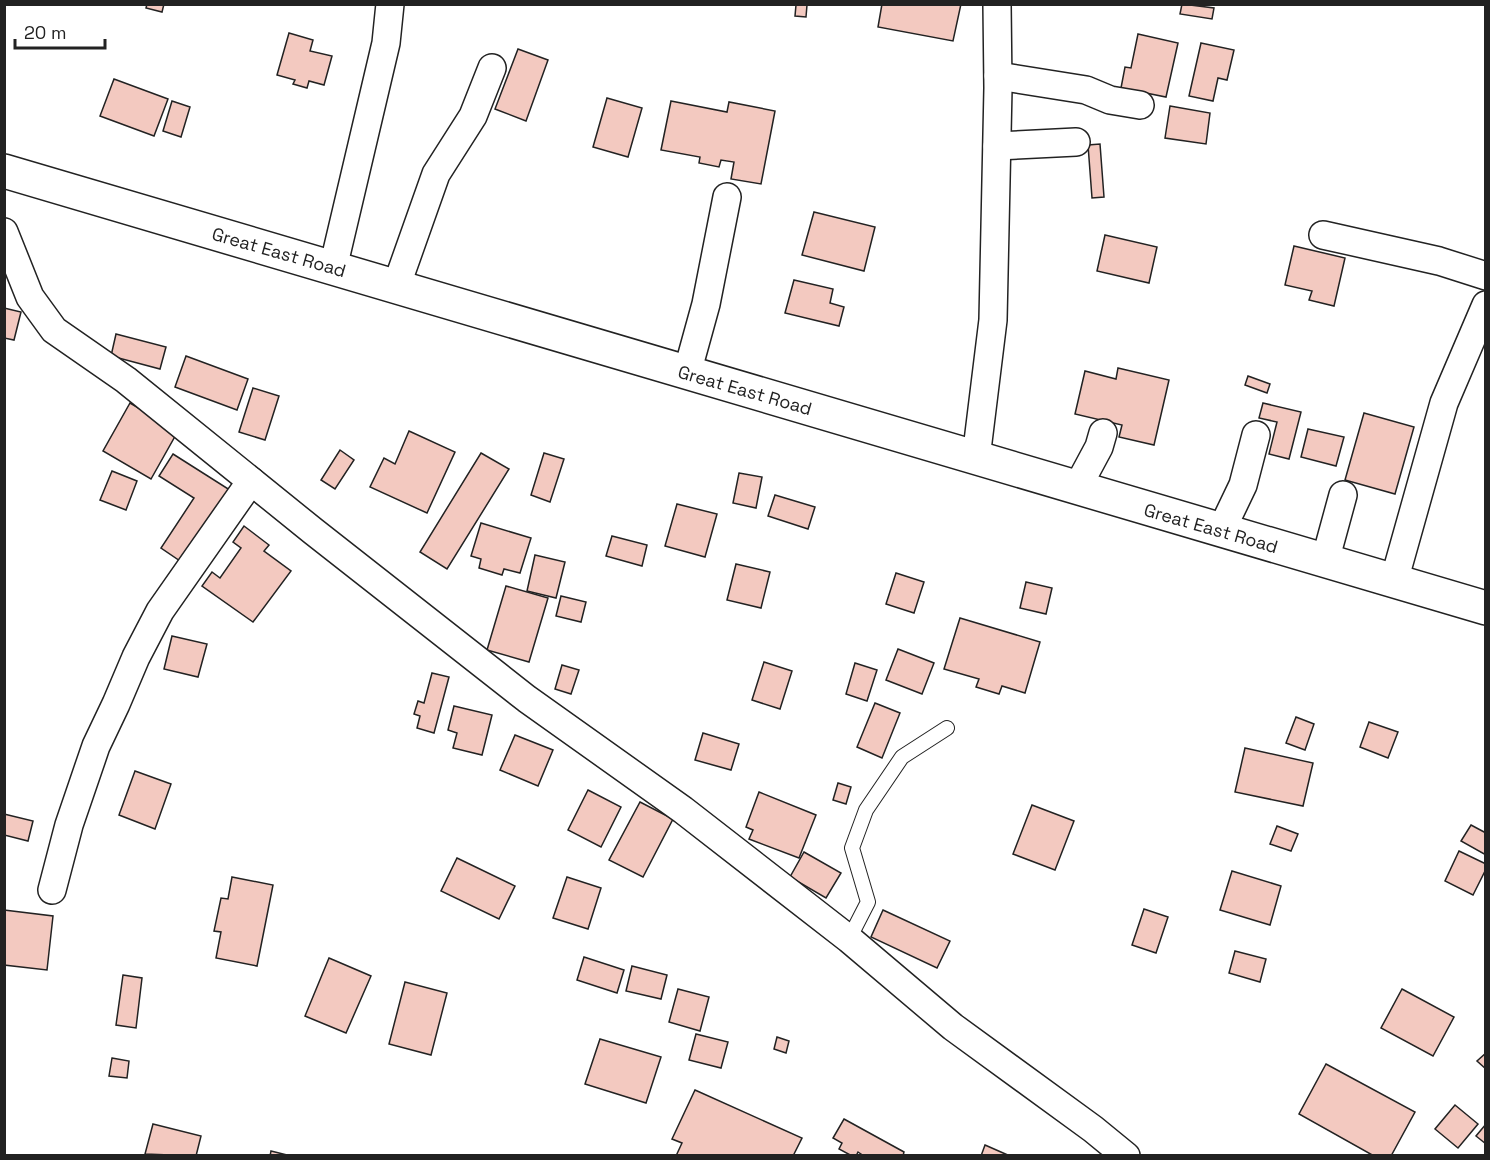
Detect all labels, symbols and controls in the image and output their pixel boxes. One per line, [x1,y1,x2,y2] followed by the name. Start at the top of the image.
[15,12,105,50] scale bar
[24,21,67,44] text: 20 m
[209,222,349,282] street label: Great East Road
[675,360,815,420] street label: Great East Road
[1141,498,1281,558] street label: Great East Road

